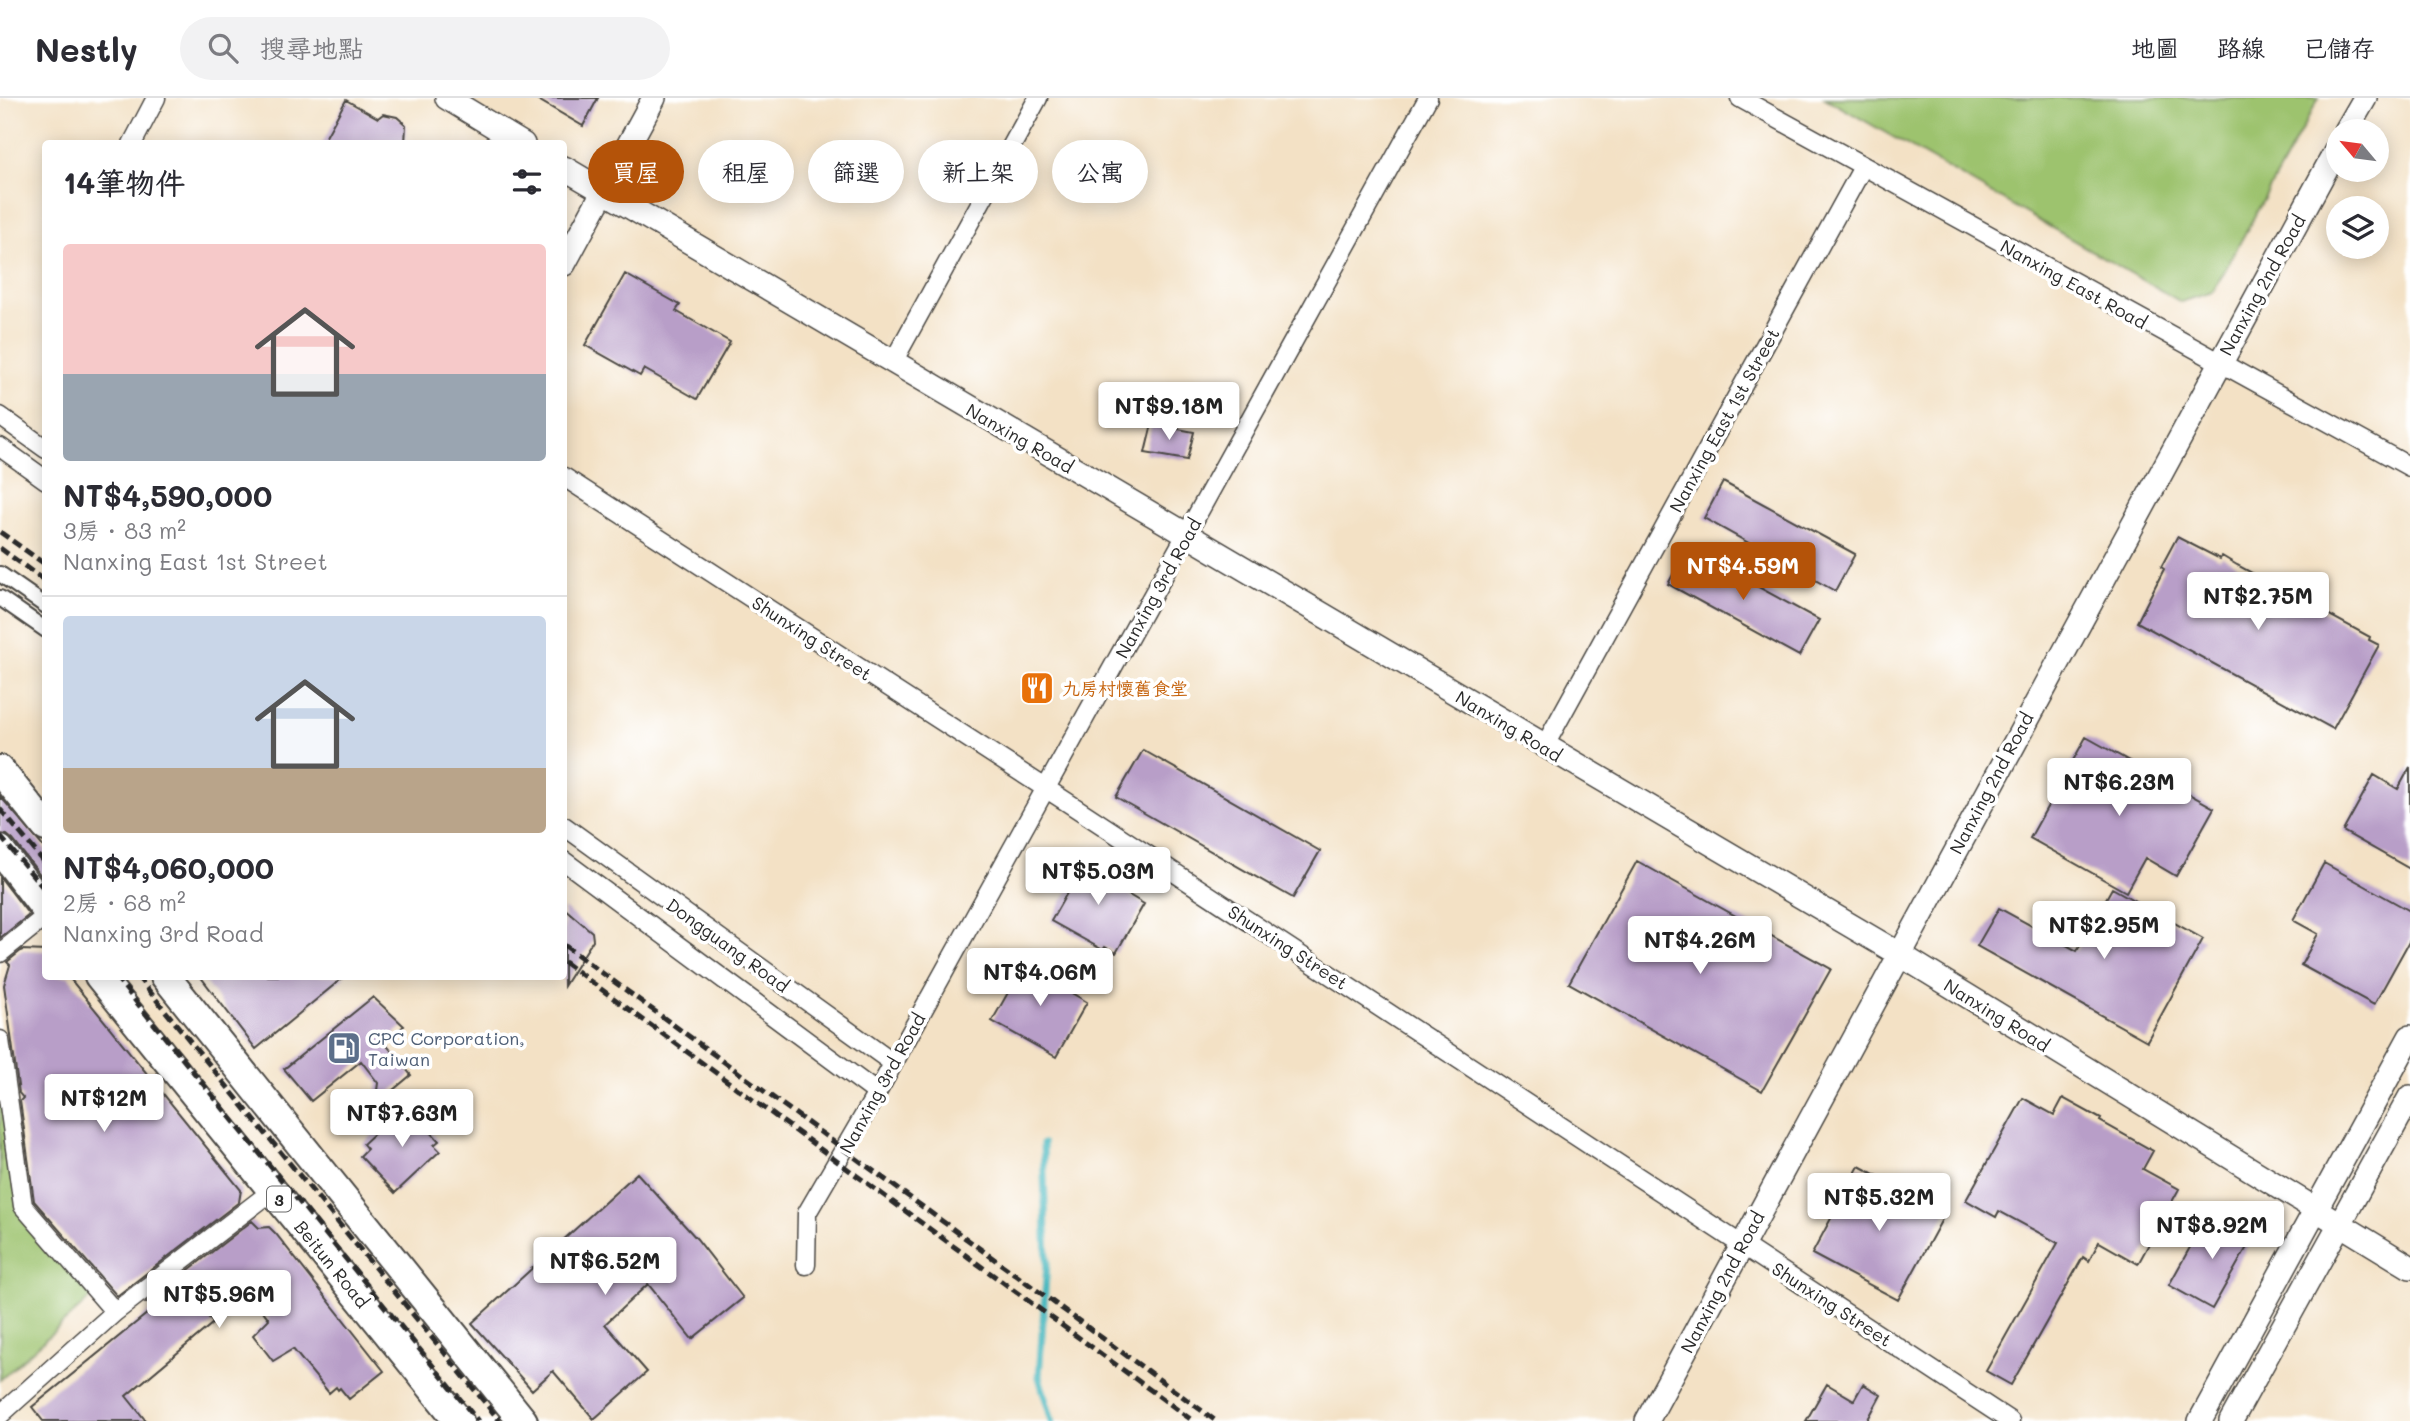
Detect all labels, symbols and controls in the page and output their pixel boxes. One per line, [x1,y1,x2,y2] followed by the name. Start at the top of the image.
[180,17,670,80] search box
[35,27,138,70] text: Nestly
[204,29,242,67] icon: search
[260,31,364,65] text: 搜尋地點
[2131,32,2179,63] text: 地圖
[2217,32,2265,63] text: 路線
[2303,32,2375,63] text: 已儲存
[2326,119,2389,182] north arrow
[2326,119,2389,259] map controls
[588,140,684,203] chip: 買屋
[698,140,794,203] chip: 租屋
[808,140,904,203] chip: 篩選
[918,140,1038,203] chip: 新上架
[1052,140,1148,203] chip: 公寓
[63,162,185,202] text: 14筆物件
[508,163,546,201] icon: filters
[2326,196,2389,259] button: layers
[2213,210,2311,360] street label: Nanxing 2nd Road
[1996,234,2152,334] street label: Nanxing East Road
[242,289,368,415] icon: home
[1663,324,1785,516] street label: Nanxing East 1st Street
[1097,382,1241,442] pin: NT$9.18M
[1114,390,1224,420] text: NT$9.18M
[962,398,1078,478] street label: Nanxing Road
[63,475,272,515] text: NT$4,590,000
[1109,514,1207,662] street label: Nanxing 3rd Road
[63,515,186,545] text: 3房 · 83 m²
[1671,542,1815,602] pin: NT$4.59M
[63,546,328,576] text: Nanxing East 1st Street
[1687,550,1799,580] text: NT$4.59M
[2186,573,2330,632] pin: NT$2.75M
[2203,580,2313,610] text: NT$2.75M
[747,590,877,686] street label: Shunxing Street
[242,661,368,787] icon: home
[1018,669,1056,707] restaurant icon: 九房村懷舊食堂
[1062,676,1188,700] place label: 九房村懷舊食堂
[1451,685,1567,767] street label: Nanxing Road
[1943,708,2039,858] street label: Nanxing 2nd Road
[2047,758,2191,818] pin: NT$6.23M
[2063,766,2175,796] text: NT$6.23M
[63,847,274,887] text: NT$4,060,000
[1026,848,1170,907] pin: NT$5.03M
[1042,855,1154,885] text: NT$5.03M
[63,887,186,917] text: 2房 · 68 m²
[662,892,794,998] street label: Dongguang Road
[1223,899,1353,995] street label: Shunxing Street
[2032,902,2176,961] pin: NT$2.95M
[2048,909,2160,939] text: NT$2.95M
[1628,916,1772,976] pin: NT$4.26M
[63,918,264,948] text: Nanxing 3rd Road
[1644,924,1756,954] text: NT$4.26M
[968,948,1112,1008] pin: NT$4.06M
[983,956,1097,986] text: NT$4.06M
[1940,973,2054,1057] street label: Nanxing Road
[833,1009,931,1157] street label: Nanxing 3rd Road
[368,1026,525,1071] place label: CPC Corporation, Taiwan
[325,1029,363,1067] fuel station icon: CPC Corporation, Taiwan
[47,1074,161,1134] pin: NT$12M
[61,1082,147,1112] text: NT$12M
[330,1090,474,1149] pin: NT$7.63M
[346,1097,458,1127] text: NT$7.63M
[1807,1174,1951,1233] pin: NT$5.32M
[1823,1181,1935,1211] text: NT$5.32M
[267,1186,291,1212] road number: 3
[2140,1202,2284,1261] pin: NT$8.92M
[1674,1207,1770,1357] street label: Nanxing 2nd Road
[2156,1209,2268,1239] text: NT$8.92M
[289,1215,375,1313] street label: Beitun Road
[533,1238,677,1297] pin: NT$6.52M
[549,1245,661,1275] text: NT$6.52M
[1767,1256,1897,1352] street label: Shunxing Street
[147,1270,291,1330] pin: NT$5.96M
[163,1278,275,1308] text: NT$5.96M

